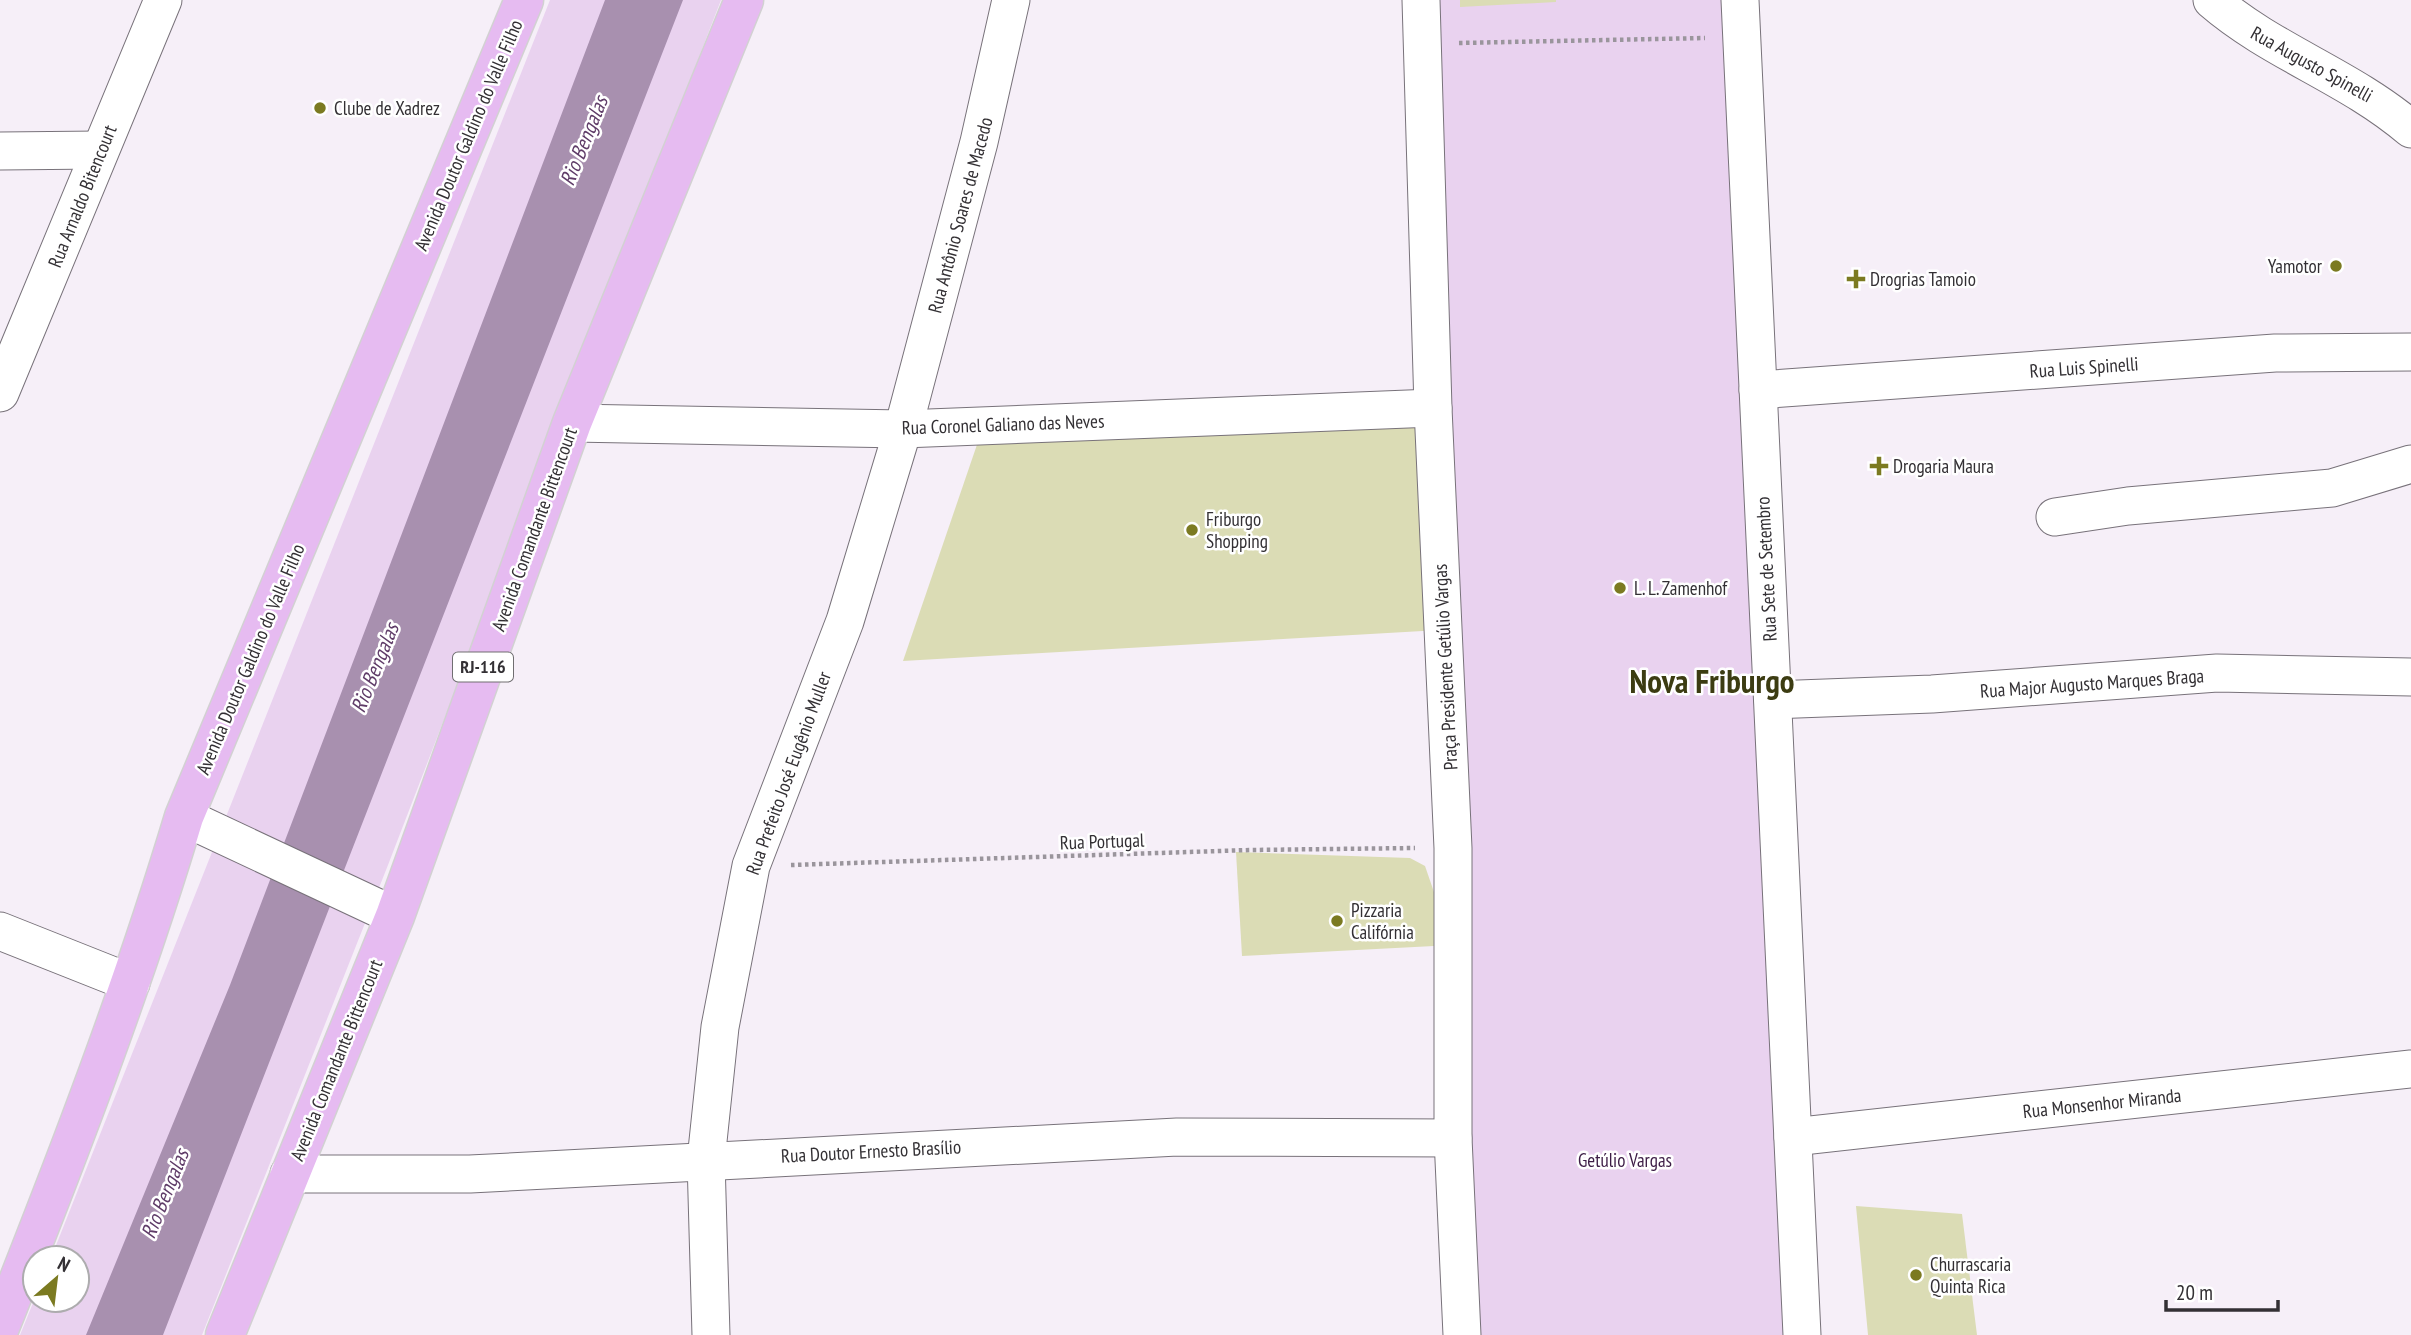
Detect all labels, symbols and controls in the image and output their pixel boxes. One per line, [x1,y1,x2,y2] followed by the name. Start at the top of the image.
[408,16,528,254] street label: Avenida Doutor Galdino do Valle Filho
[2247,21,2377,107] street label: Rua Augusto Spinelli
[553,91,614,189] water label: Rio Bengalas
[334,96,440,120] place label: Clube de Xadrez
[312,100,328,116] marker: Clube de Xadrez
[922,114,998,316] street label: Rua Antônio Soares de Macedo
[42,120,122,271] street label: Rua Arnaldo Bitencourt
[2268,254,2323,278] place label: Yamotor
[2328,258,2344,274] marker: Yamotor
[1870,267,1976,291] place label: Drogrias Tamoio
[1848,271,1864,287] marker: Drogrias Tamoio
[2029,351,2139,383] street label: Rua Luis Spinelli
[901,408,1105,440] street label: Rua Coronel Galiano das Neves
[486,423,582,634] street label: Avenida Comandante Bittencourt
[1893,454,1994,478] place label: Drogaria Maura
[1871,458,1887,474] marker: Drogaria Maura
[1750,496,1782,642] street label: Rua Sete de Setembro
[1206,507,1268,553] place label: Friburgo Shopping
[1184,522,1200,538] marker: Friburgo Shopping
[190,540,310,778] street label: Avenida Doutor Galdino do Valle Filho
[1428,563,1462,771] street label: Praça Presidente Getúlio Vargas
[1634,576,1728,600] place label: L. L. Zamenhof
[1612,580,1628,596] marker: L. L. Zamenhof
[344,618,405,716] water label: Rio Bengalas
[453,652,513,682] road number: RJ-116
[1630,659,1794,702] district label: Nova Friburgo
[1979,663,2205,703] street label: Rua Major Augusto Marques Braga
[740,667,836,878] street label: Rua Prefeito José Eugênio Muller
[1059,828,1145,854] street label: Rua Portugal
[1351,898,1414,944] place label: Pizzaria Califórnia
[1329,913,1345,929] marker: Pizzaria Califórnia
[285,955,388,1164] street label: Avenida Comandante Bittencourt
[2022,1083,2182,1123] street label: Rua Monsenhor Miranda
[780,1134,962,1168] street label: Rua Doutor Ernesto Brasílio
[134,1144,195,1242] water label: Rio Bengalas
[1578,1148,1672,1172] park label: Getúlio Vargas
[21,1244,91,1314] north arrow
[54,1251,74,1277] text: N
[1930,1252,2011,1298] place label: Churrascaria Quinta Rica
[1908,1267,1924,1283] marker: Churrascaria Quinta Rica
[2166,1268,2278,1312] scale bar
[2176,1279,2213,1306] text: 20 m

